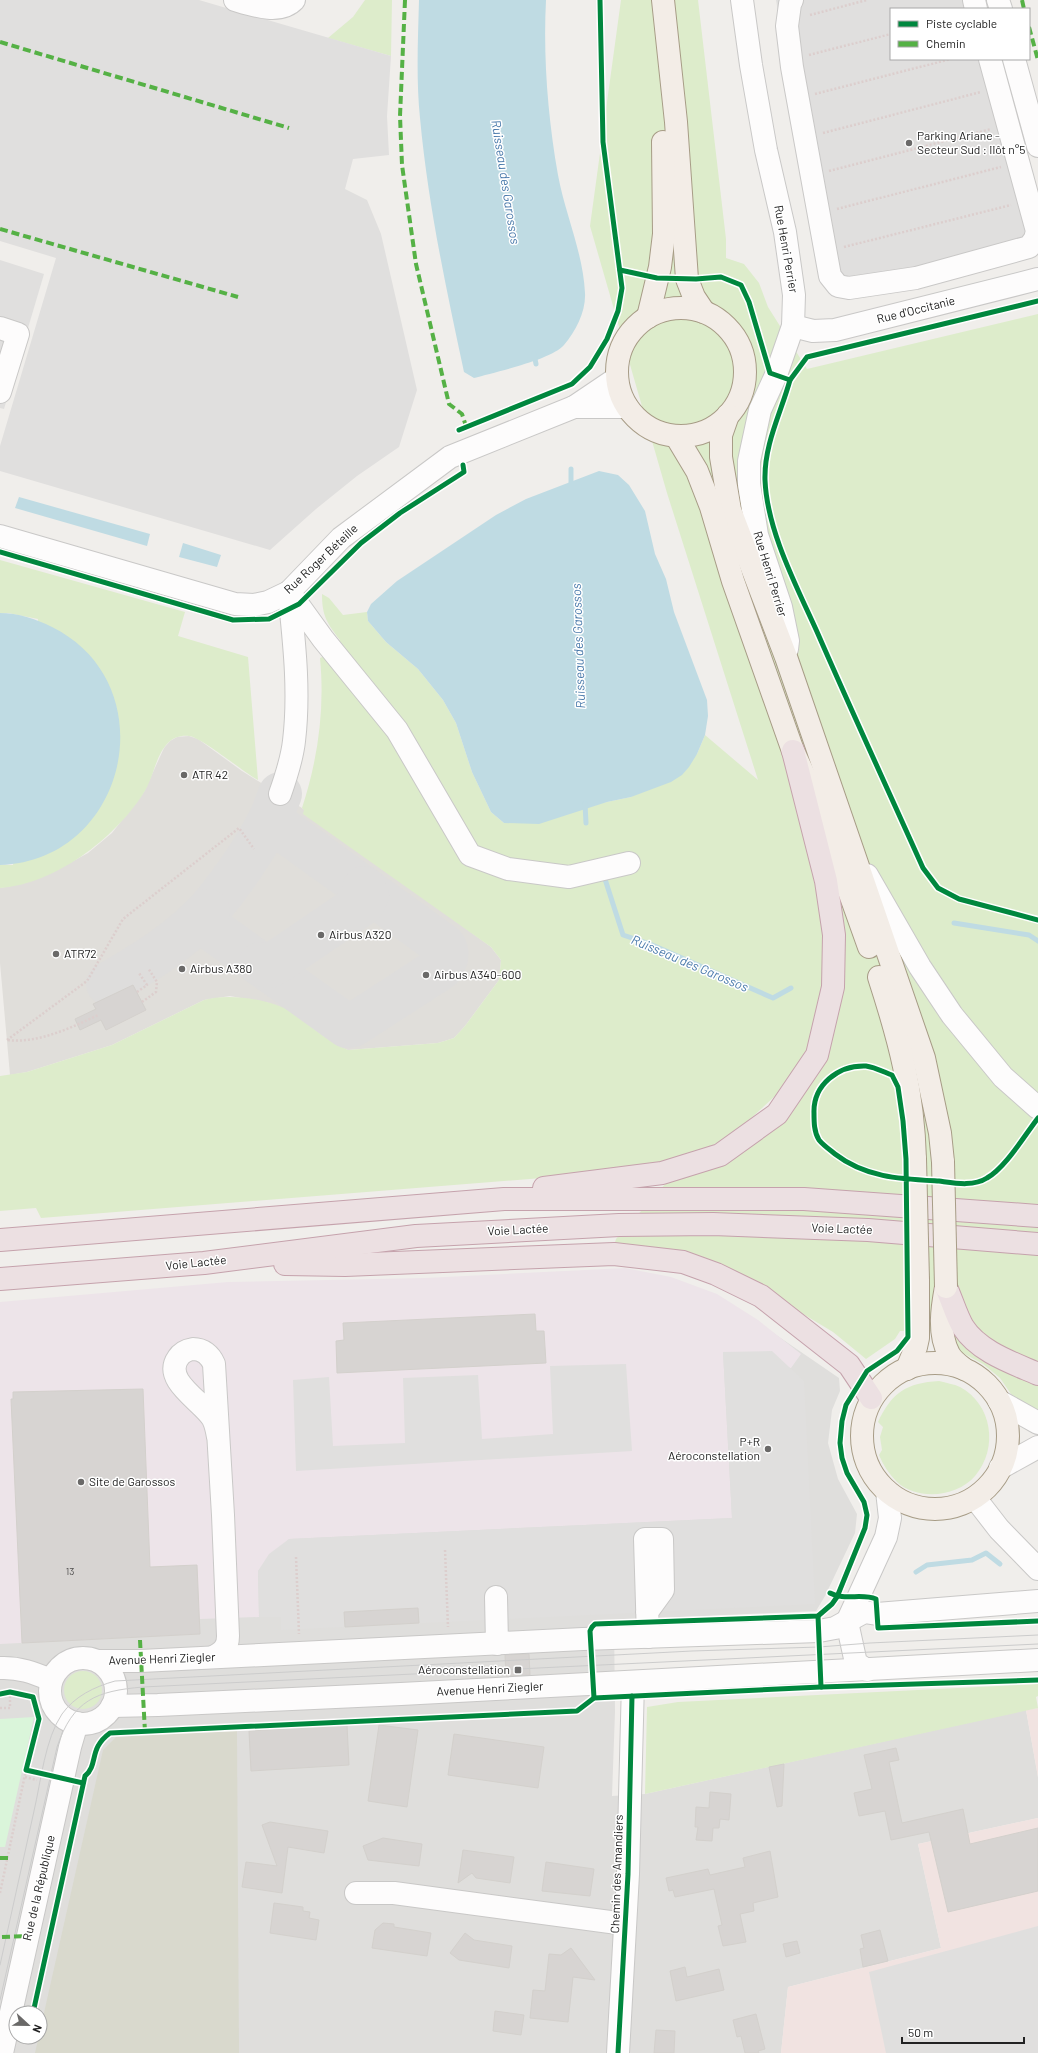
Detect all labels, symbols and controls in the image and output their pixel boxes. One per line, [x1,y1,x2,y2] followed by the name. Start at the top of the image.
[890,8,1030,60] legend
[926,16,997,30] text: Piste cyclable
[926,36,966,50] text: Chemin
[488,119,524,245] water label: Ruisseau des Garossos
[917,128,1026,156] place label: Parking Ariane - Secteur Sud : Ilôt n°5
[904,138,914,148] marker: Parking Ariane - Secteur Sud : Ilôt n°5
[772,204,802,294] street label: Rue Henri Perrier
[875,293,956,326] street label: Rue d'Occitanie
[281,521,360,596] street label: Rue Roger Béteille
[751,529,791,619] street label: Rue Henri Perrier
[568,583,588,709] water label: Ruisseau des Garossos
[192,767,228,781] place label: ATR 42
[179,770,189,780] marker: ATR 42
[329,927,392,941] place label: Airbus A320
[316,930,326,940] marker: Airbus A320
[629,931,751,995] water label: Ruisseau des Garossos
[64,946,97,960] place label: ATR72
[51,949,61,959] marker: ATR72
[190,961,252,975] place label: Airbus A380
[177,964,187,974] marker: Airbus A380
[434,967,521,981] place label: Airbus A340-600
[421,970,431,980] marker: Airbus A340-600
[487,1220,549,1238] street label: Voie Lactée
[811,1220,873,1236] street label: Voie Lactée
[165,1252,227,1272] street label: Voie Lactée
[668,1434,760,1462] place label: P+R Aéroconstellation
[763,1444,773,1454] marker: P+R Aéroconstellation
[89,1474,176,1488] place label: Site de Garossos
[76,1477,86,1487] marker: Site de Garossos
[66,1565,74,1577] house number: 13
[108,1649,216,1667] street label: Avenue Henri Ziegler
[418,1662,510,1676] place label: Aéroconstellation
[513,1665,523,1675] marker: Aéroconstellation
[436,1678,544,1698] street label: Avenue Henri Ziegler
[607,1814,625,1934] street label: Chemin des Amandiers
[19,1834,57,1942] street label: Rue de la République
[8,2005,48,2045] north arrow
[902,2019,1024,2045] scale bar
[30,2023,45,2035] text: N
[908,2025,933,2039] text: 50 m

